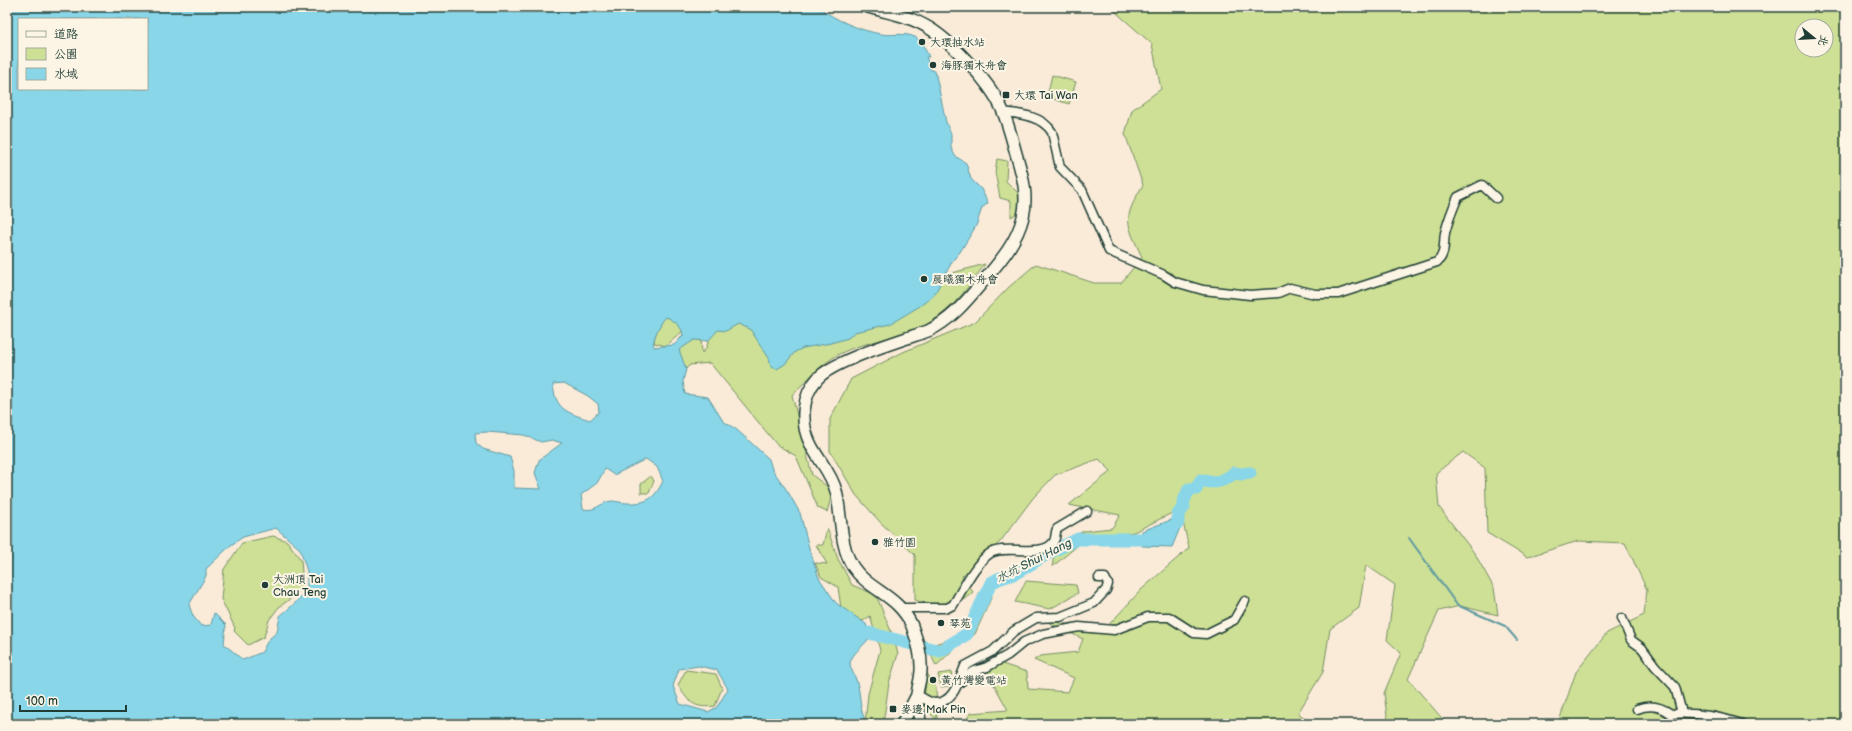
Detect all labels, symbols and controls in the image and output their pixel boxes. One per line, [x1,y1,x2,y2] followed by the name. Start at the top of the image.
[18,18,148,90] legend
[1794,18,1834,58] north arrow
[54,27,78,42] text: 道路
[1815,34,1831,48] text: 北
[930,36,985,49] place label: 大環抽水站
[917,37,927,47] marker: 大環抽水站
[54,47,78,62] text: 公園
[941,59,1007,72] place label: 海豚獨木舟會
[928,60,938,70] marker: 海豚獨木舟會
[54,67,78,82] text: 水域
[1014,89,1078,102] place label: 大環 Tai Wan
[1001,90,1011,100] marker: 大環 Tai Wan
[932,273,998,286] place label: 晨曦獨木舟會
[919,274,929,284] marker: 晨曦獨木舟會
[994,535,1075,587] water label: 水坑 Shui Hang
[883,536,916,549] place label: 雅竹園
[870,537,880,547] marker: 雅竹園
[273,573,326,599] place label: 大洲頂 Tai Chau Teng
[260,580,270,590] marker: 大洲頂 Tai Chau Teng
[949,617,971,630] place label: 琴苑
[936,618,946,628] marker: 琴苑
[941,674,1007,687] place label: 黃竹灣變電站
[928,675,938,685] marker: 黃竹灣變電站
[20,687,126,713] scale bar
[26,694,58,709] text: 100 m
[901,703,966,716] place label: 麥邊 Mak Pin
[888,704,898,714] marker: 麥邊 Mak Pin

